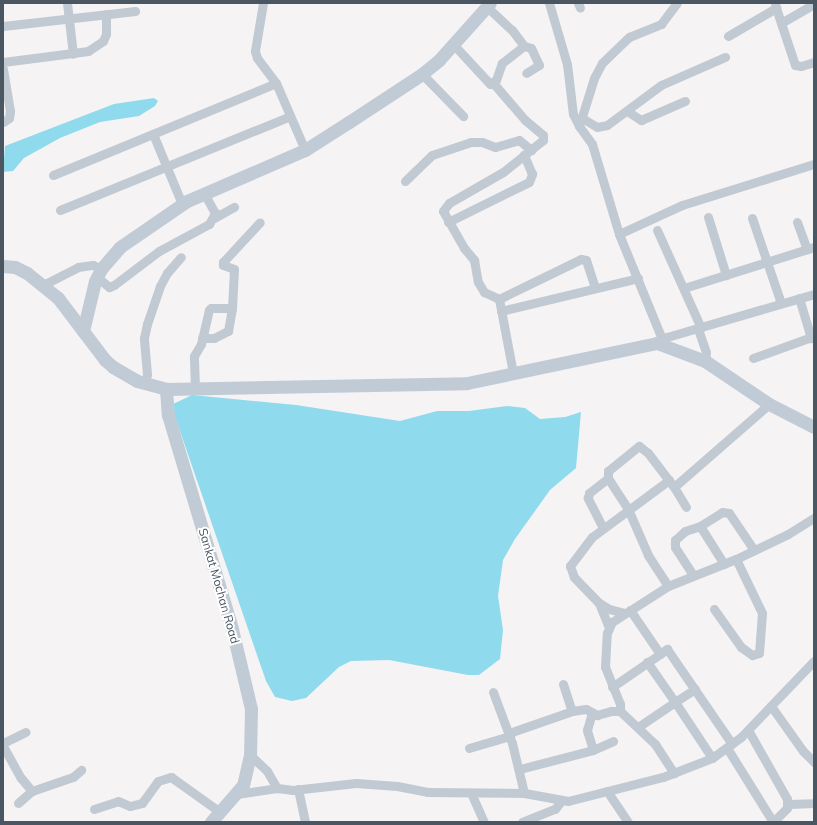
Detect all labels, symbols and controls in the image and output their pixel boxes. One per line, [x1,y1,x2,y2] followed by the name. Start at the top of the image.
[196,527,242,645] street label: Sankat Mochan Road

